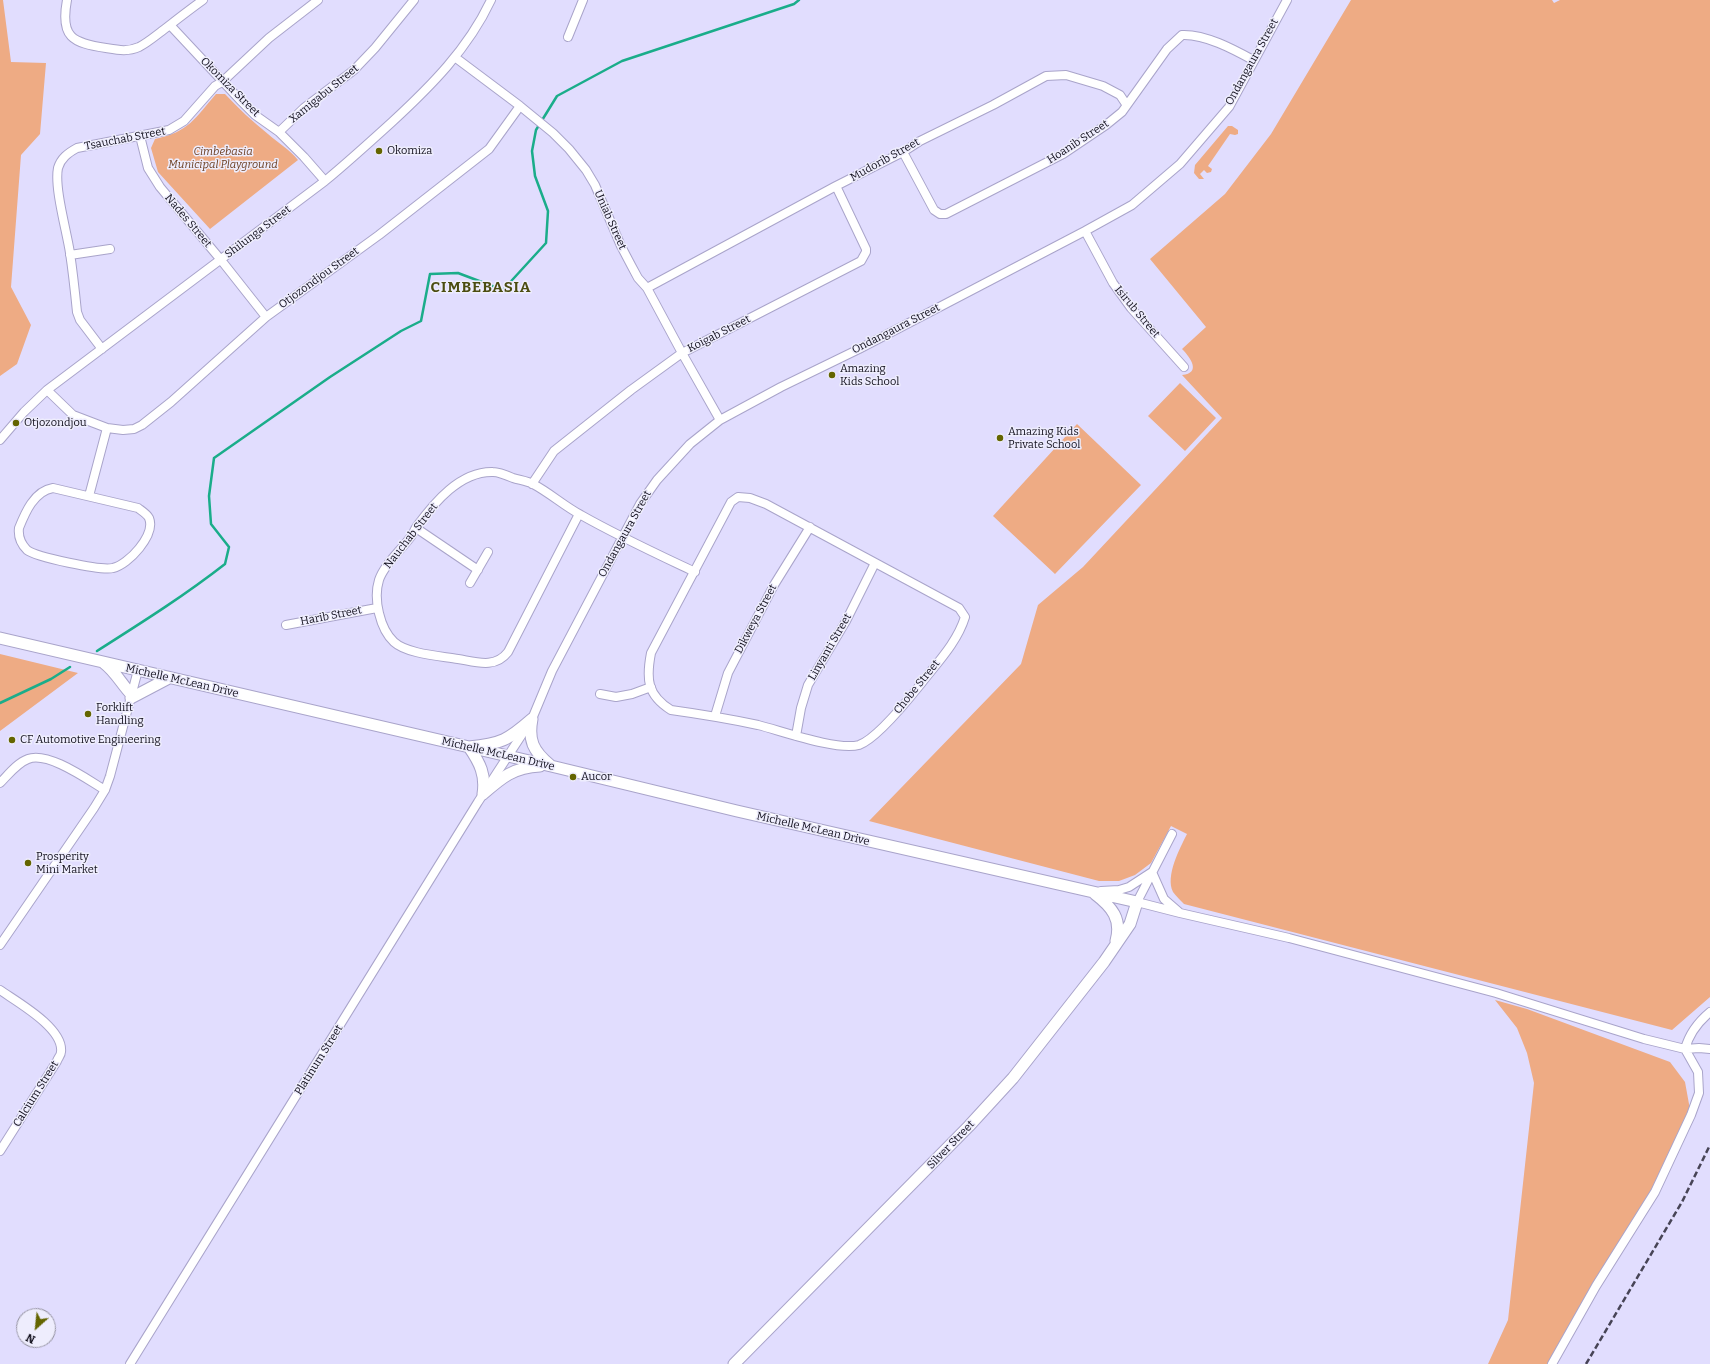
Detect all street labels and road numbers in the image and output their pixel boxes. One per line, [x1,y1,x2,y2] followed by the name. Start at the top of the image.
[1223,16,1281,108] street label: Ondangaura Street
[198,55,262,119] street label: Okomiza Street
[287,62,361,126] street label: Xamigabu Street
[1045,117,1111,167] street label: Hoanib Street
[84,125,166,153] street label: Tsauchab Street
[848,136,922,184] street label: Mudorib Street
[591,188,629,252] street label: Uniab Street
[162,192,214,250] street label: Nades Street
[222,203,294,261] street label: Shilunga Street
[276,244,362,312] street label: Otjozondjou Street
[1112,283,1162,341] street label: Isirub Street
[850,301,942,357] street label: Ondangaura Street
[685,313,753,355] street label: Koigab Street
[596,488,654,580] street label: Ondangaura Street
[381,501,441,571] street label: Nauchab Street
[732,582,780,656] street label: Dikweya Street
[299,604,363,628] street label: Harib Street
[806,611,854,683] street label: Linyanti Street
[891,657,943,717] street label: Chobe Street
[124,662,240,700] street label: Michelle McLean Drive
[440,735,556,773] street label: Michelle McLean Drive
[755,810,871,848] street label: Michelle McLean Drive
[292,1022,346,1098] street label: Platinum Street
[10,1059,62,1129] street label: Calcium Street
[925,1118,977,1172] street label: Silver Street

